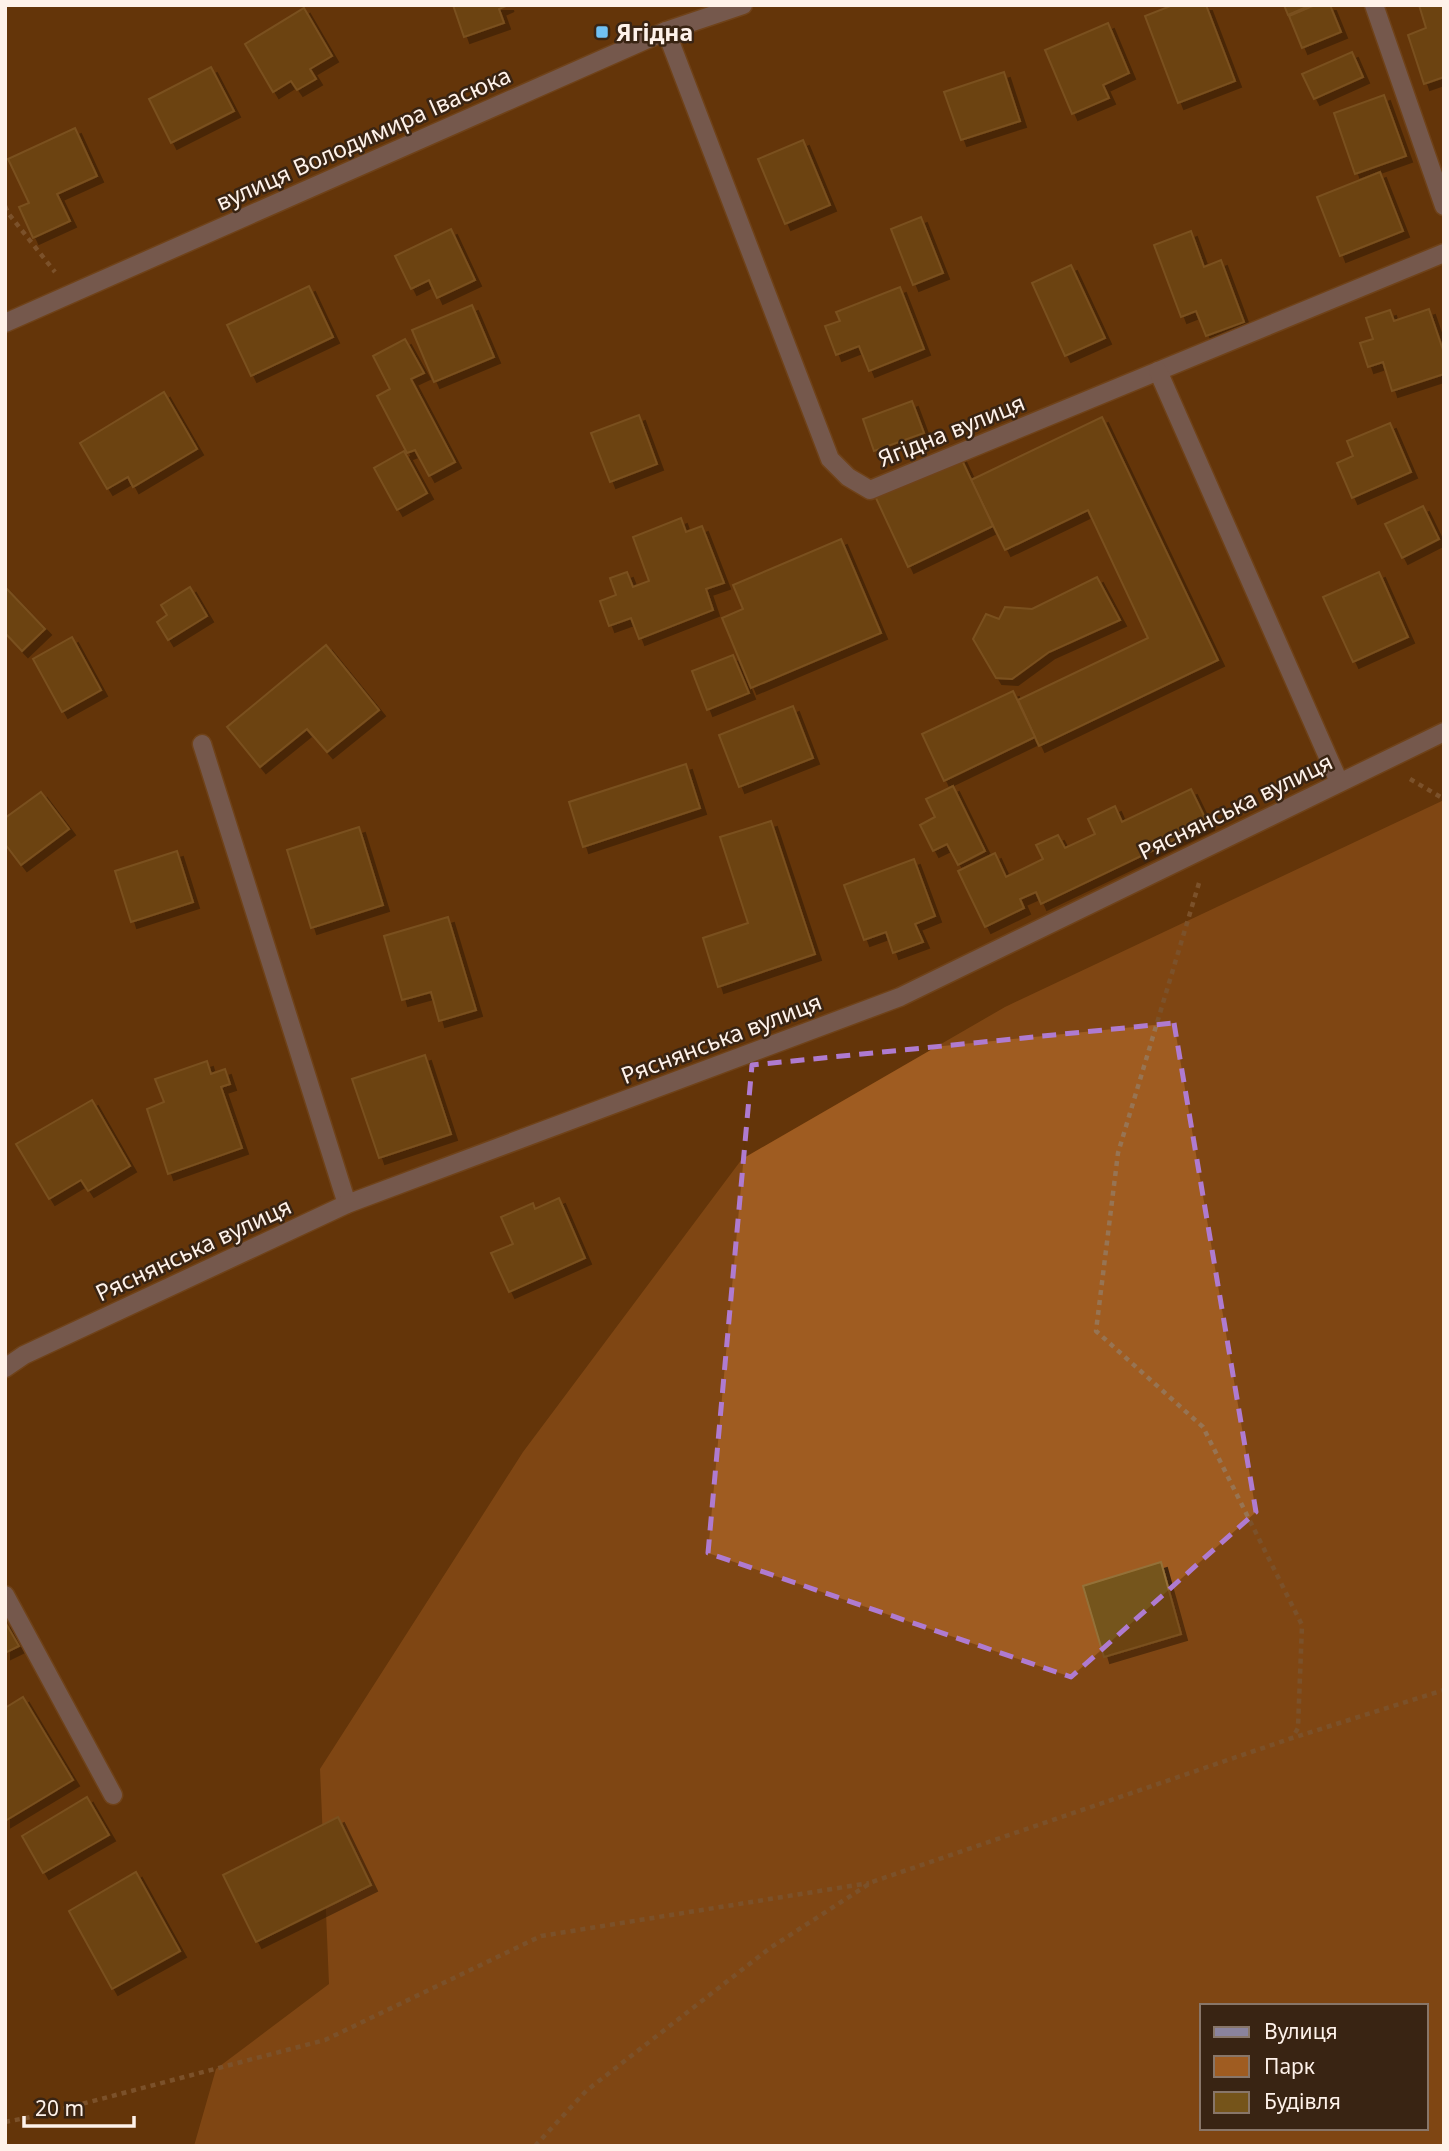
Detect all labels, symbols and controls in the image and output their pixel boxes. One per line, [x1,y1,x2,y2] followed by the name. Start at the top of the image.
[616,16,693,48] place label: Ягідна
[594,24,610,40] marker: Ягідна
[211,58,515,218] street label: вулиця Володимира Івасюка
[873,386,1029,474] street label: Ягідна вулиця
[1132,745,1338,867] street label: Ряснянська вулиця
[616,985,826,1091] street label: Ряснянська вулиця
[90,1190,296,1308] street label: Ряснянська вулиця
[1200,2004,1428,2130] legend
[1264,2017,1338,2045] text: Вулиця
[1264,2052,1315,2080] text: Парк
[24,2084,135,2128] scale bar
[1264,2087,1341,2115] text: Будівля
[35,2094,84,2122] text: 20 m

